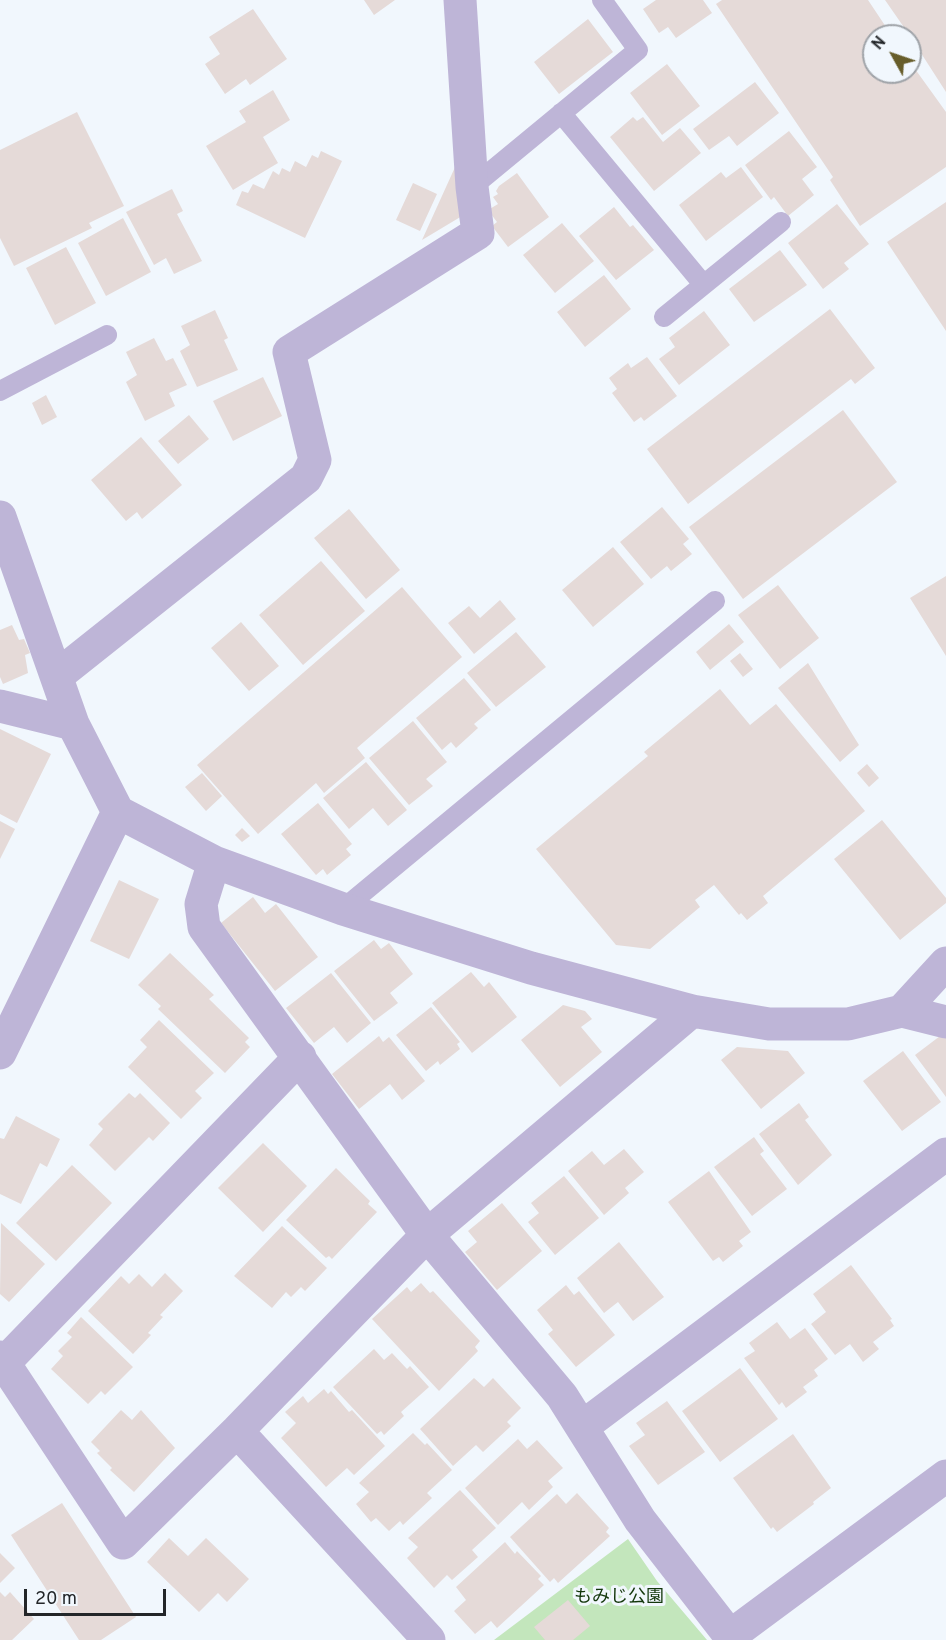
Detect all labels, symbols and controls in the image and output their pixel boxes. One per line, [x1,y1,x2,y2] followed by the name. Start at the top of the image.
[862,24,922,84] north arrow
[868,33,891,55] text: N
[27,1577,170,1615] scale bar
[574,1587,664,1609] park label: もみじ公園
[35,1588,77,1611] text: 20 m

